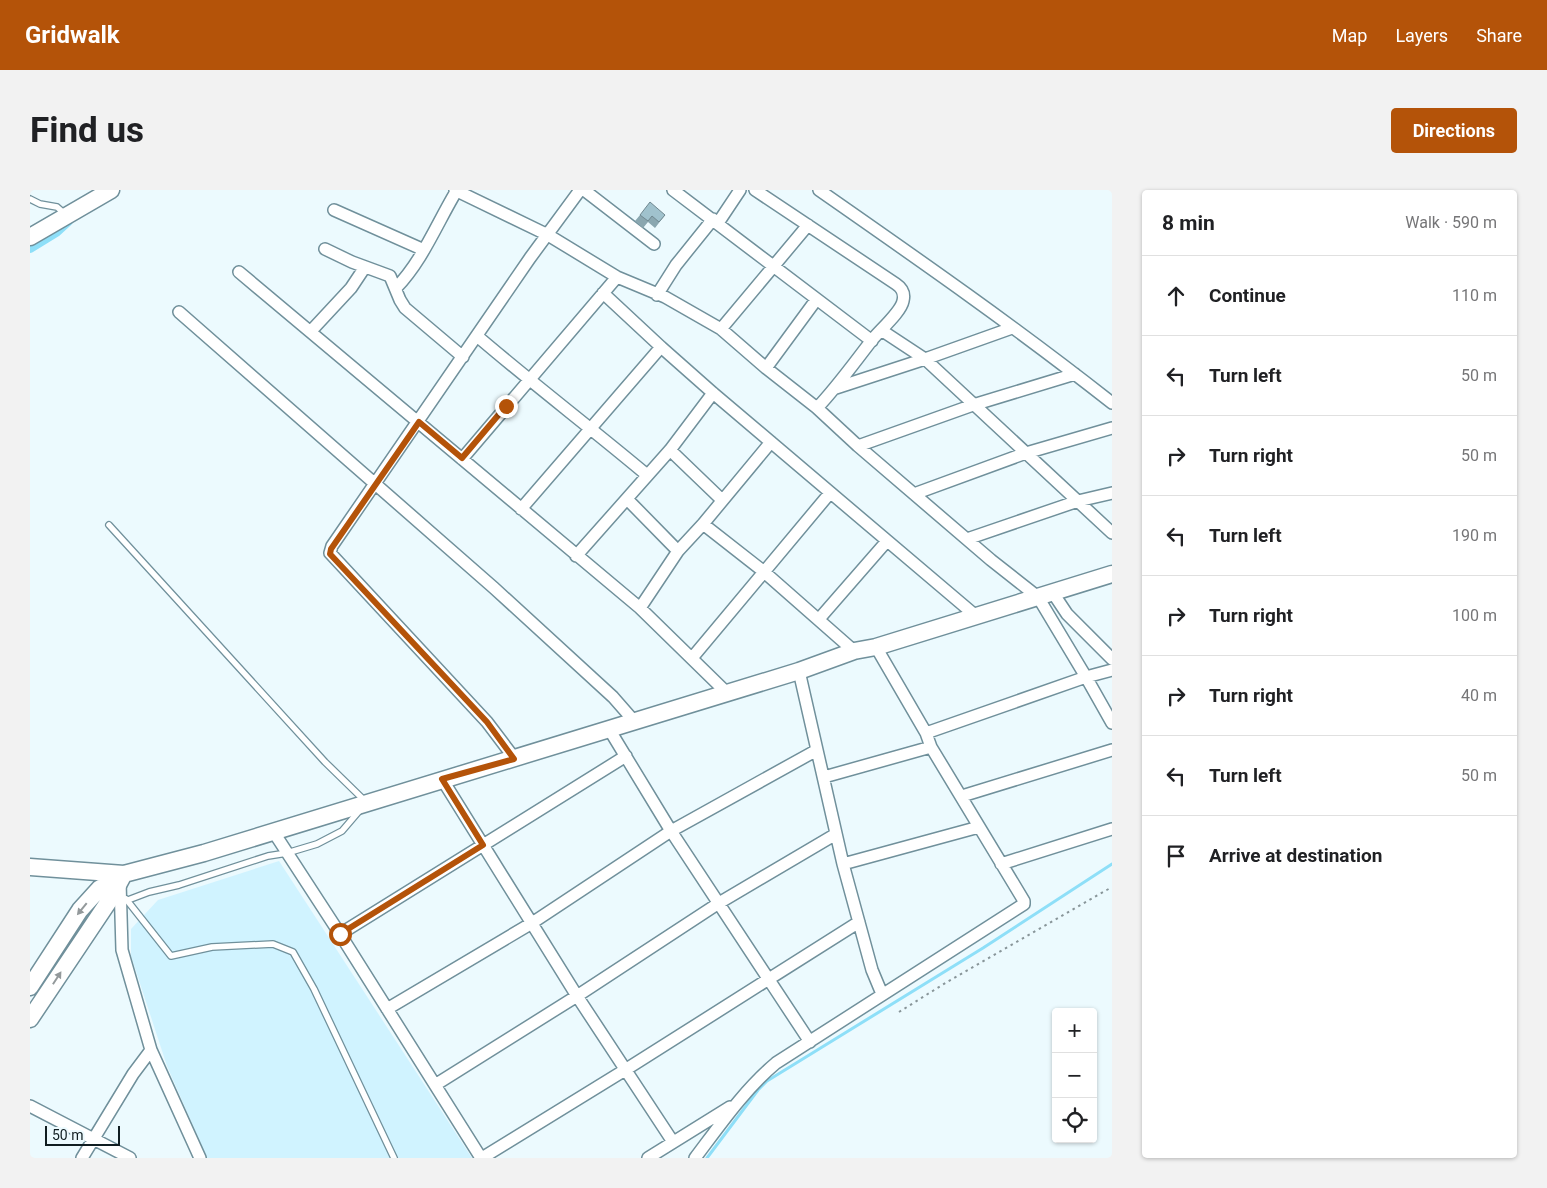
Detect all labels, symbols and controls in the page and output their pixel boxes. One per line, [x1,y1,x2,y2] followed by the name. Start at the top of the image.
[25,21,120,49] text: Gridwalk
[1332,25,1367,46] text: Map
[1395,25,1448,46] text: Layers
[1476,25,1522,46] text: Share
[1391,108,1517,153] button: Directions
[30,110,144,151] text: Find us
[1162,211,1215,235] text: 8 min
[1405,213,1497,232] text: Walk · 590 m
[1162,282,1190,310] icon: ahead
[1209,284,1286,307] text: Continue
[1452,286,1497,305] text: 110 m
[1162,362,1190,390] icon: left
[1209,364,1282,387] text: Turn left
[1461,366,1497,385] text: 50 m
[495,395,518,418] route end
[1162,442,1190,470] icon: right
[1209,444,1293,467] text: Turn right
[1461,446,1497,465] text: 50 m
[1162,522,1190,550] icon: left
[1209,524,1282,547] text: Turn left
[1452,526,1497,545] text: 190 m
[1162,602,1190,630] icon: right
[1209,604,1293,627] text: Turn right
[1452,606,1497,625] text: 100 m
[1162,682,1190,710] icon: right
[1209,684,1293,707] text: Turn right
[1461,686,1497,705] text: 40 m
[1162,762,1190,790] icon: left
[1209,764,1282,787] text: Turn left
[1461,766,1497,785] text: 50 m
[1162,842,1190,870] icon: arrive
[1209,844,1382,867] text: Arrive at destination
[76,902,87,915] one-way arrow
[329,923,352,946] route start
[52,972,62,985] one-way arrow
[1052,1008,1097,1143] map controls
[1052,1008,1097,1053] button: +
[1052,1053,1097,1098] button: −
[1052,1098,1097,1143] button: locate
[45,1123,120,1146] scale bar
[52,1127,84,1143] text: 50 m

